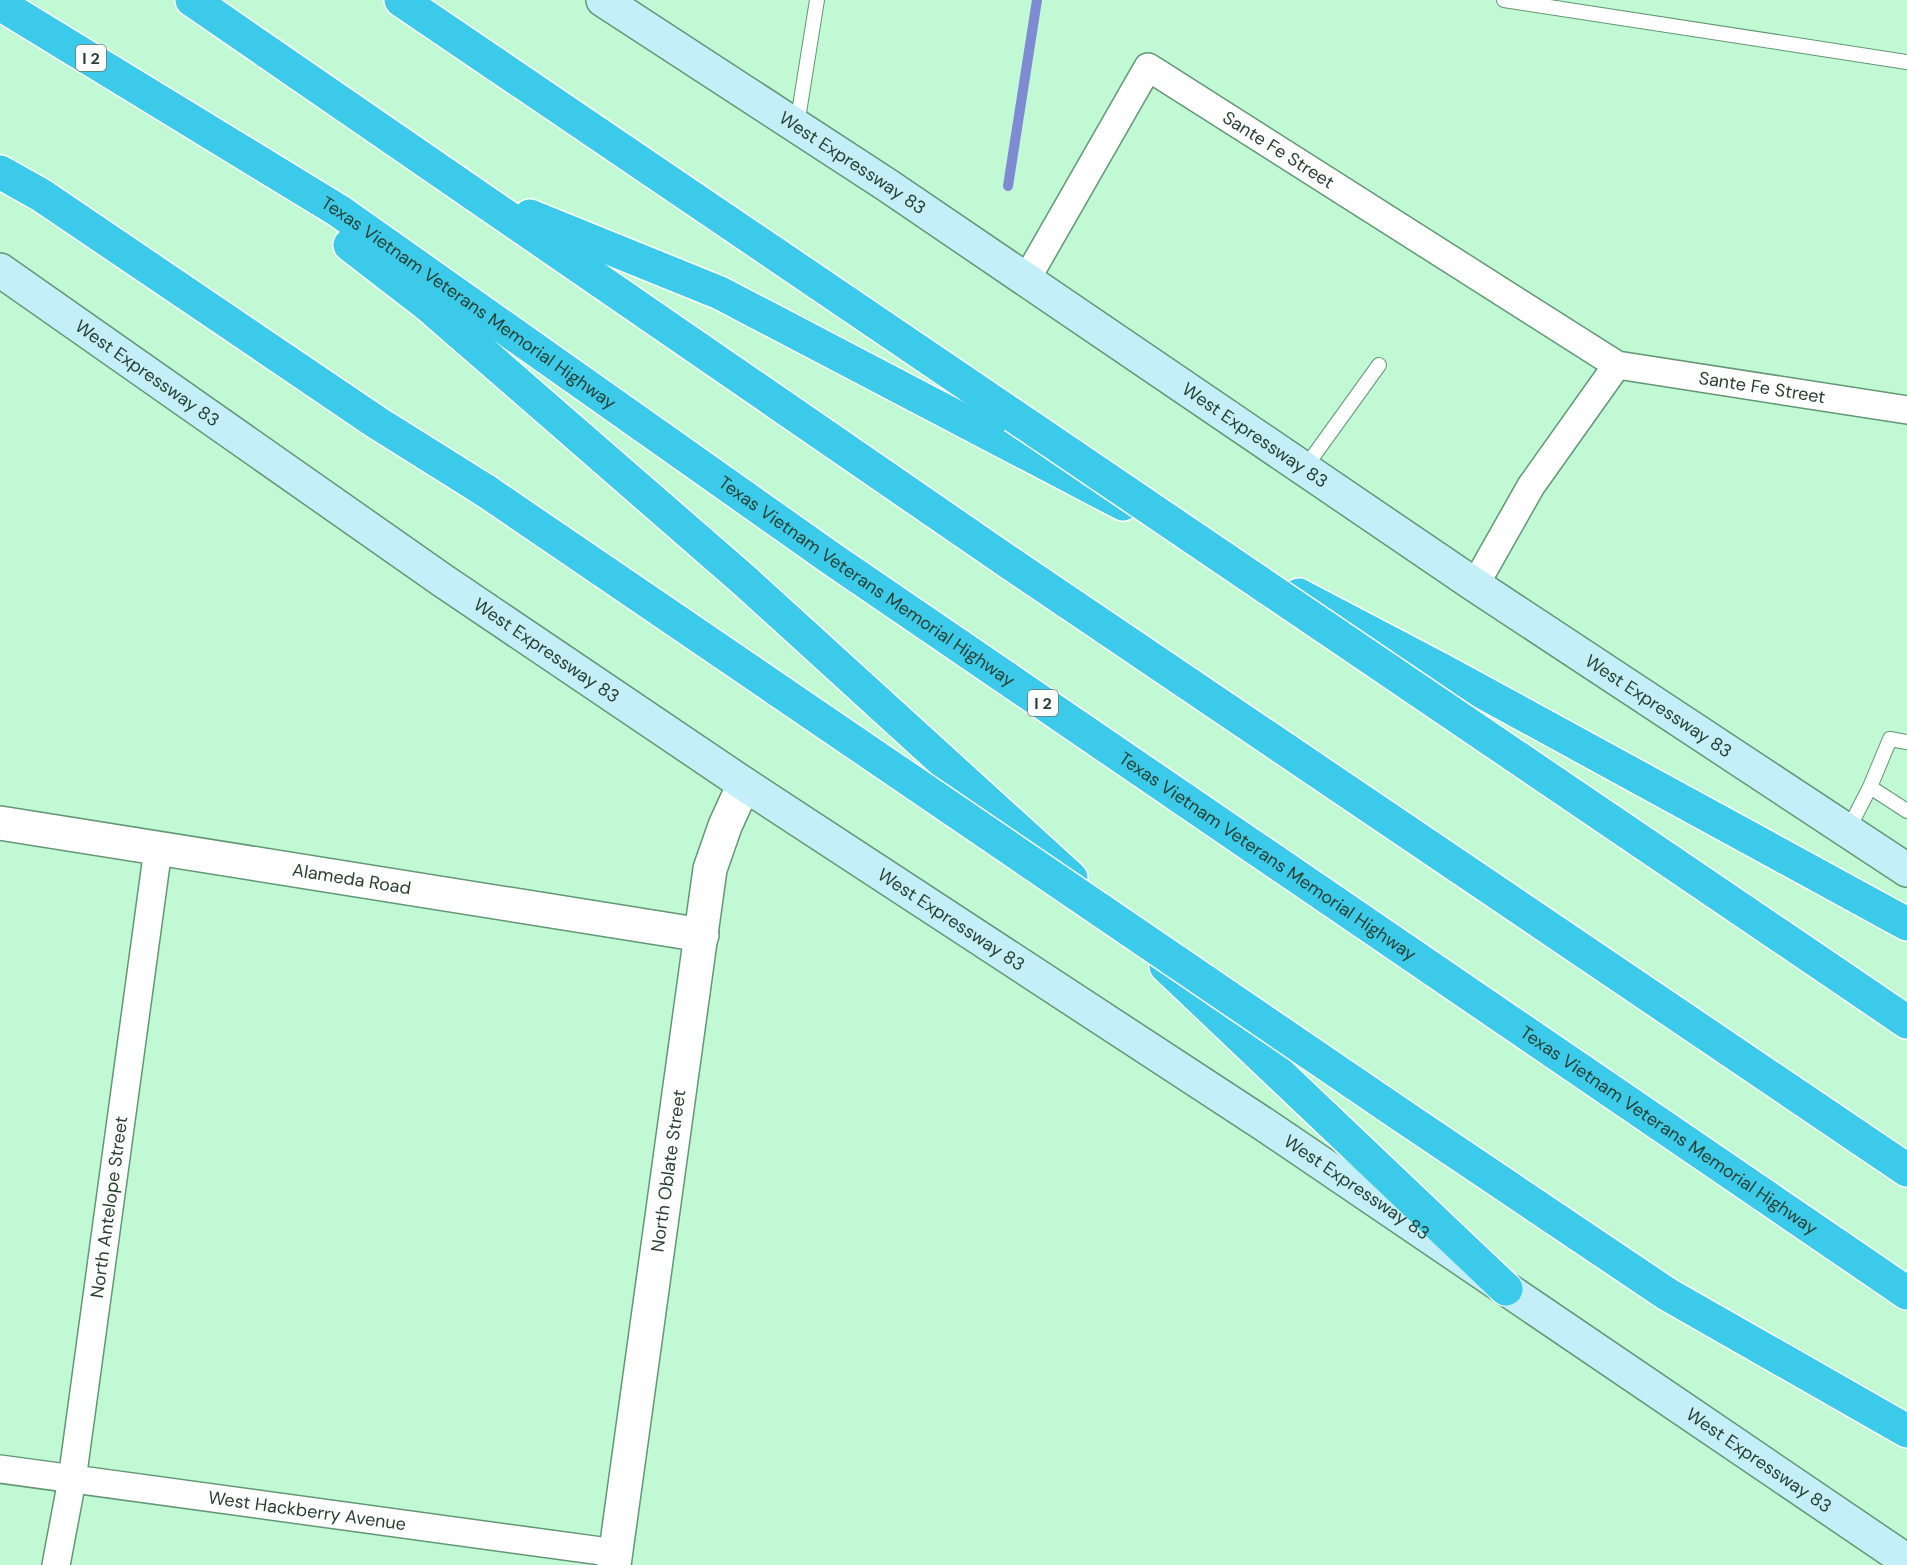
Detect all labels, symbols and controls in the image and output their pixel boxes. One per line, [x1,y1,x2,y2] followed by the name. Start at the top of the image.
[76,45,106,71] road number: I 2
[1218,105,1339,194] street label: Sante Fe Street
[774,106,931,220] street label: West Expressway 83
[317,191,621,415] street label: Texas Vietnam Veterans Memorial Highway
[70,314,224,432] street label: West Expressway 83
[1697,366,1827,409] street label: Sante Fe Street
[1177,377,1333,493] street label: West Expressway 83
[714,471,1020,692] street label: Texas Vietnam Veterans Memorial Highway
[469,593,624,708] street label: West Expressway 83
[1580,649,1737,763] street label: West Expressway 83
[1028,690,1058,716] road number: I 2
[1114,746,1421,966] street label: Texas Vietnam Veterans Memorial Highway
[290,858,413,900] street label: Alameda Road
[873,863,1029,977] street label: West Expressway 83
[1515,1020,1822,1241] street label: Texas Vietnam Veterans Memorial Highway
[645,1088,691,1253] street label: North Oblate Street
[85,1115,133,1300] street label: North Antelope Street
[1279,1129,1434,1245] street label: West Expressway 83
[1681,1402,1836,1518] street label: West Expressway 83
[207,1486,408,1536] street label: West Hackberry Avenue

